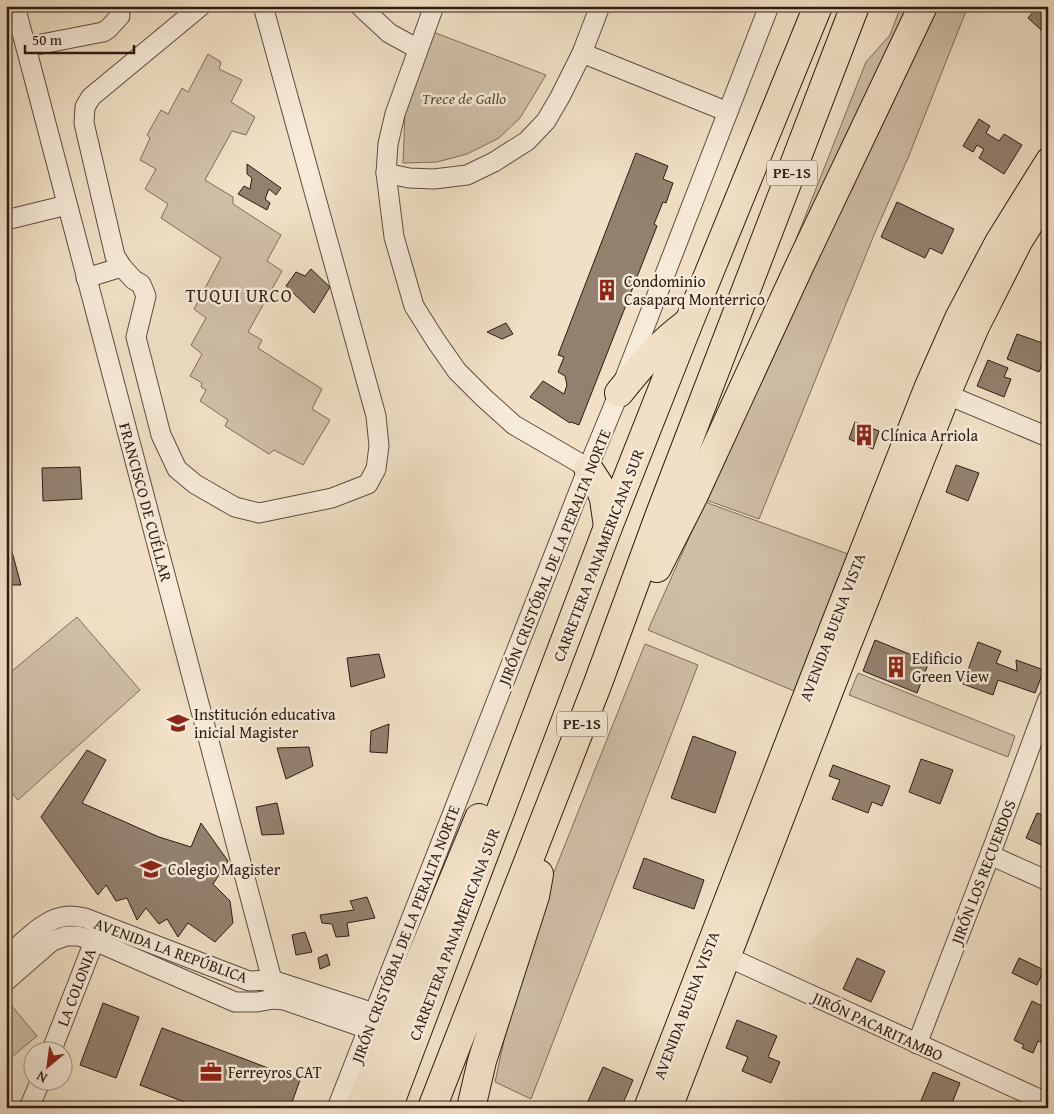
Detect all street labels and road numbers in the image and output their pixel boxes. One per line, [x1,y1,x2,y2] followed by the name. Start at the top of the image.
[767,160,817,186] road number: PE-1S
[113,420,179,585] street label: FRANCISCO DE CUÉLLAR
[491,425,617,691] street label: JIRÓN CRISTÓBAL DE LA PERALTA NORTE
[546,444,650,665] street label: CARRETERA PANAMERICANA SUR
[793,549,871,705] street label: AVENIDA BUENA VISTA
[557,712,607,736] road number: PE-1S
[944,796,1022,950] street label: JIRÓN LOS RECUERDOS
[344,802,465,1068] street label: JIRÓN CRISTÓBAL DE LA PERALTA NORTE
[402,823,506,1044] street label: CARRETERA PANAMERICANA SUR
[91,911,252,989] street label: AVENIDA LA REPÚBLICA
[647,927,725,1083] street label: AVENIDA BUENA VISTA
[50,944,102,1030] street label: LA COLONIA
[807,984,948,1067] street label: JIRÓN PACARITAMBO

